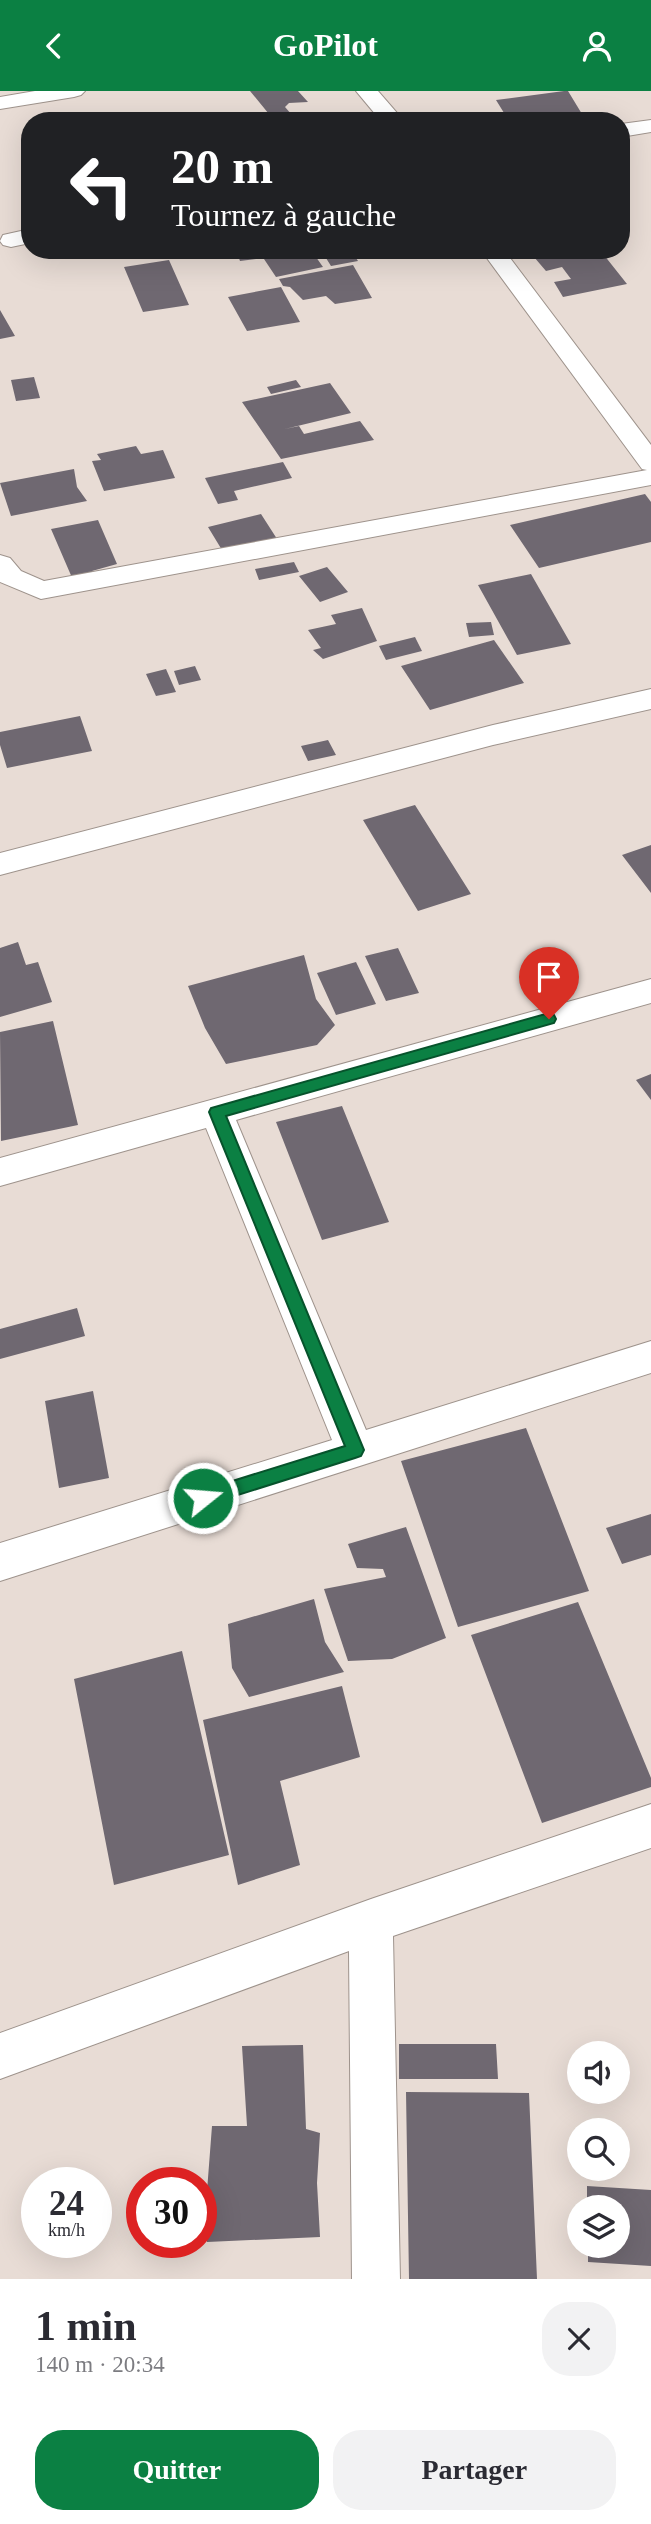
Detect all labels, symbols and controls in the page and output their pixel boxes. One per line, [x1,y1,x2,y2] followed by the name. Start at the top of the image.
[35,27,73,65] icon: back
[273,27,378,63] text: GoPilot
[578,27,616,65] icon: person
[171,139,273,194] text: 20 m
[56,140,147,231] icon: left
[171,197,396,233] text: Tournez à gauche
[519,947,579,1019] pin
[530,958,568,996] icon: arrive
[166,1461,240,1535] position arrow
[567,2041,630,2258] map controls
[567,2041,630,2104] button: sound
[567,2118,630,2181] button: search
[126,2167,217,2258] speed limit sign: 30
[49,2184,84,2223] text: 24
[567,2195,630,2258] button: layers
[48,2220,85,2240] text: km/h
[542,2302,616,2376] button: close
[35,2303,137,2349] text: 1 min
[35,2352,165,2377] text: 140 m · 20:34
[35,2430,319,2510] button: Quitter
[333,2430,616,2510] button: Partager

